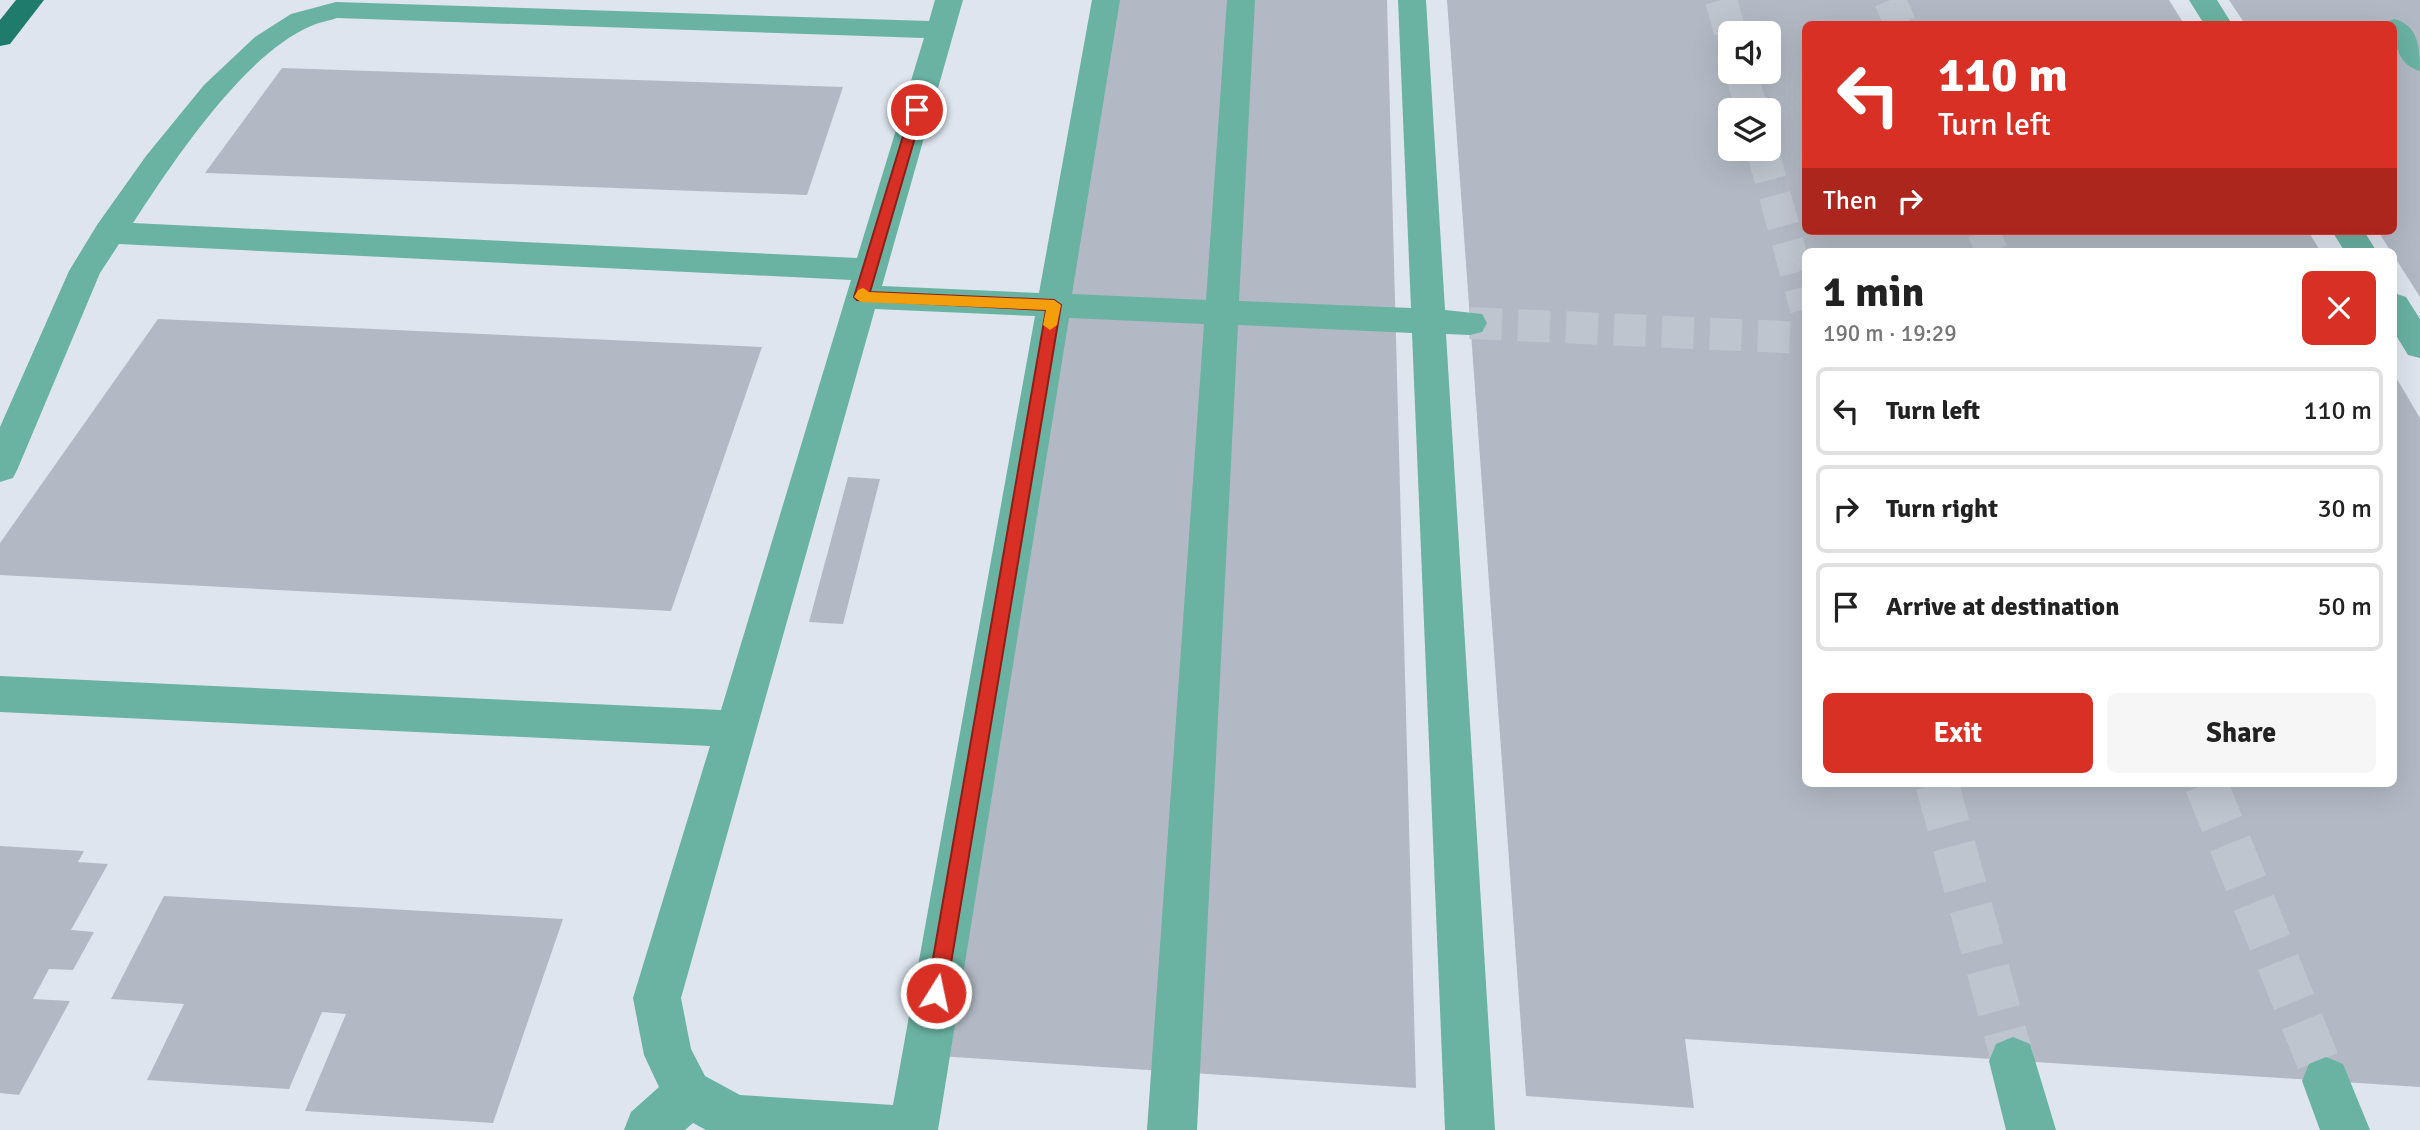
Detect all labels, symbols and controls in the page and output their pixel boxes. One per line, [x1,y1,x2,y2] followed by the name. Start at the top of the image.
[1718,21,1781,161] map controls
[1718,21,1781,84] button: sound
[1938,45,2068,105] text: 110 m
[1823,49,1914,140] icon: left
[887,80,947,140] pin
[898,91,936,129] icon: arrive
[1718,98,1781,161] button: layers
[1938,105,2051,144] text: Turn left
[1891,182,1929,220] icon: right
[1823,185,1877,217] text: Then
[1823,267,1924,318] text: 1 min
[2302,271,2376,345] button: close
[1823,319,1957,348] text: 190 m · 19:29
[1827,392,1865,430] icon: left
[1886,395,1980,427] text: Turn left
[2303,395,2372,427] text: 110 m
[1827,490,1865,528] icon: right
[1886,493,1998,525] text: Turn right
[2317,493,2372,525] text: 30 m
[1827,588,1865,626] icon: arrive
[1886,591,2119,623] text: Arrive at destination
[2317,591,2372,623] text: 50 m
[1823,693,2093,773] button: Exit
[2107,693,2376,773] button: Share
[899,956,973,1030] position arrow

